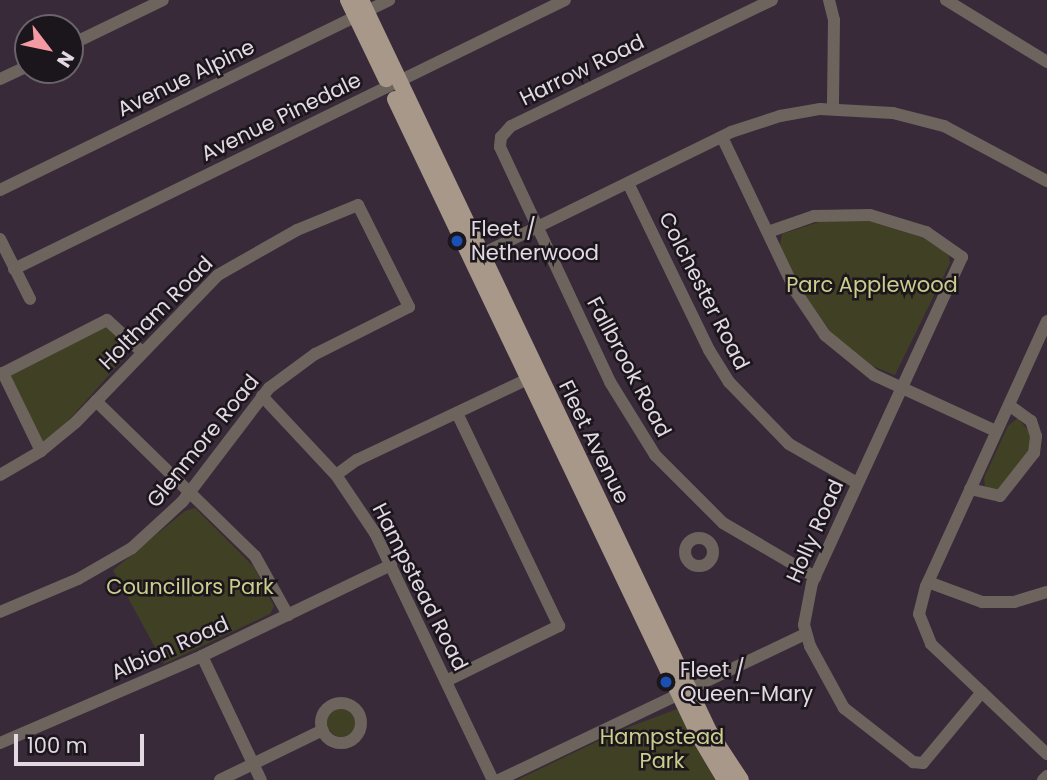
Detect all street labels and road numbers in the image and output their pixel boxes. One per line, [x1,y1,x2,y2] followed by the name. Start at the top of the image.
[516,29,648,111] street label: Harrow Road
[113,34,259,122] street label: Avenue Alpine
[197,67,365,167] street label: Avenue Pinedale
[653,208,755,374] street label: Colchester Road
[94,251,218,375] street label: Holtham Road
[581,293,677,441] street label: Fallbrook Road
[142,369,264,513] street label: Glenmore Road
[553,376,635,508] street label: Fleet Avenue
[781,475,849,587] street label: Holly Road
[367,499,473,675] street label: Hampstead Road
[107,611,233,685] street label: Albion Road

